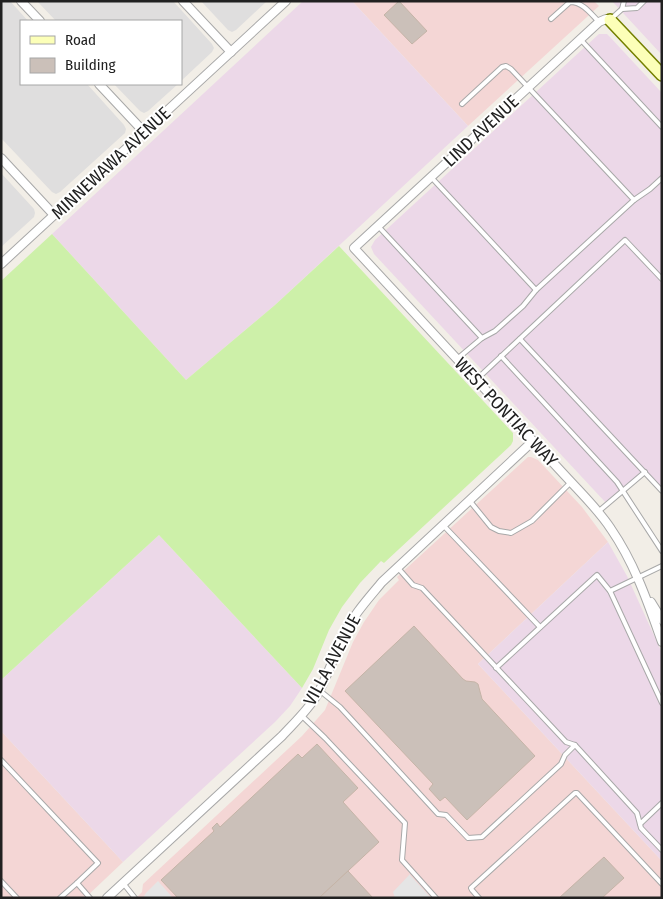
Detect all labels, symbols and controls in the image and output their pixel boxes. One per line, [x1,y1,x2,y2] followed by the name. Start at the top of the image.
[20,20,182,85] legend
[65,31,96,49] text: Road
[65,56,116,74] text: Building
[439,91,523,171] street label: LIND AVENUE
[47,102,175,224] street label: MINNEWAWA AVENUE
[450,353,562,471] street label: WEST PONTIAC WAY
[299,611,365,709] street label: VILLA AVENUE

